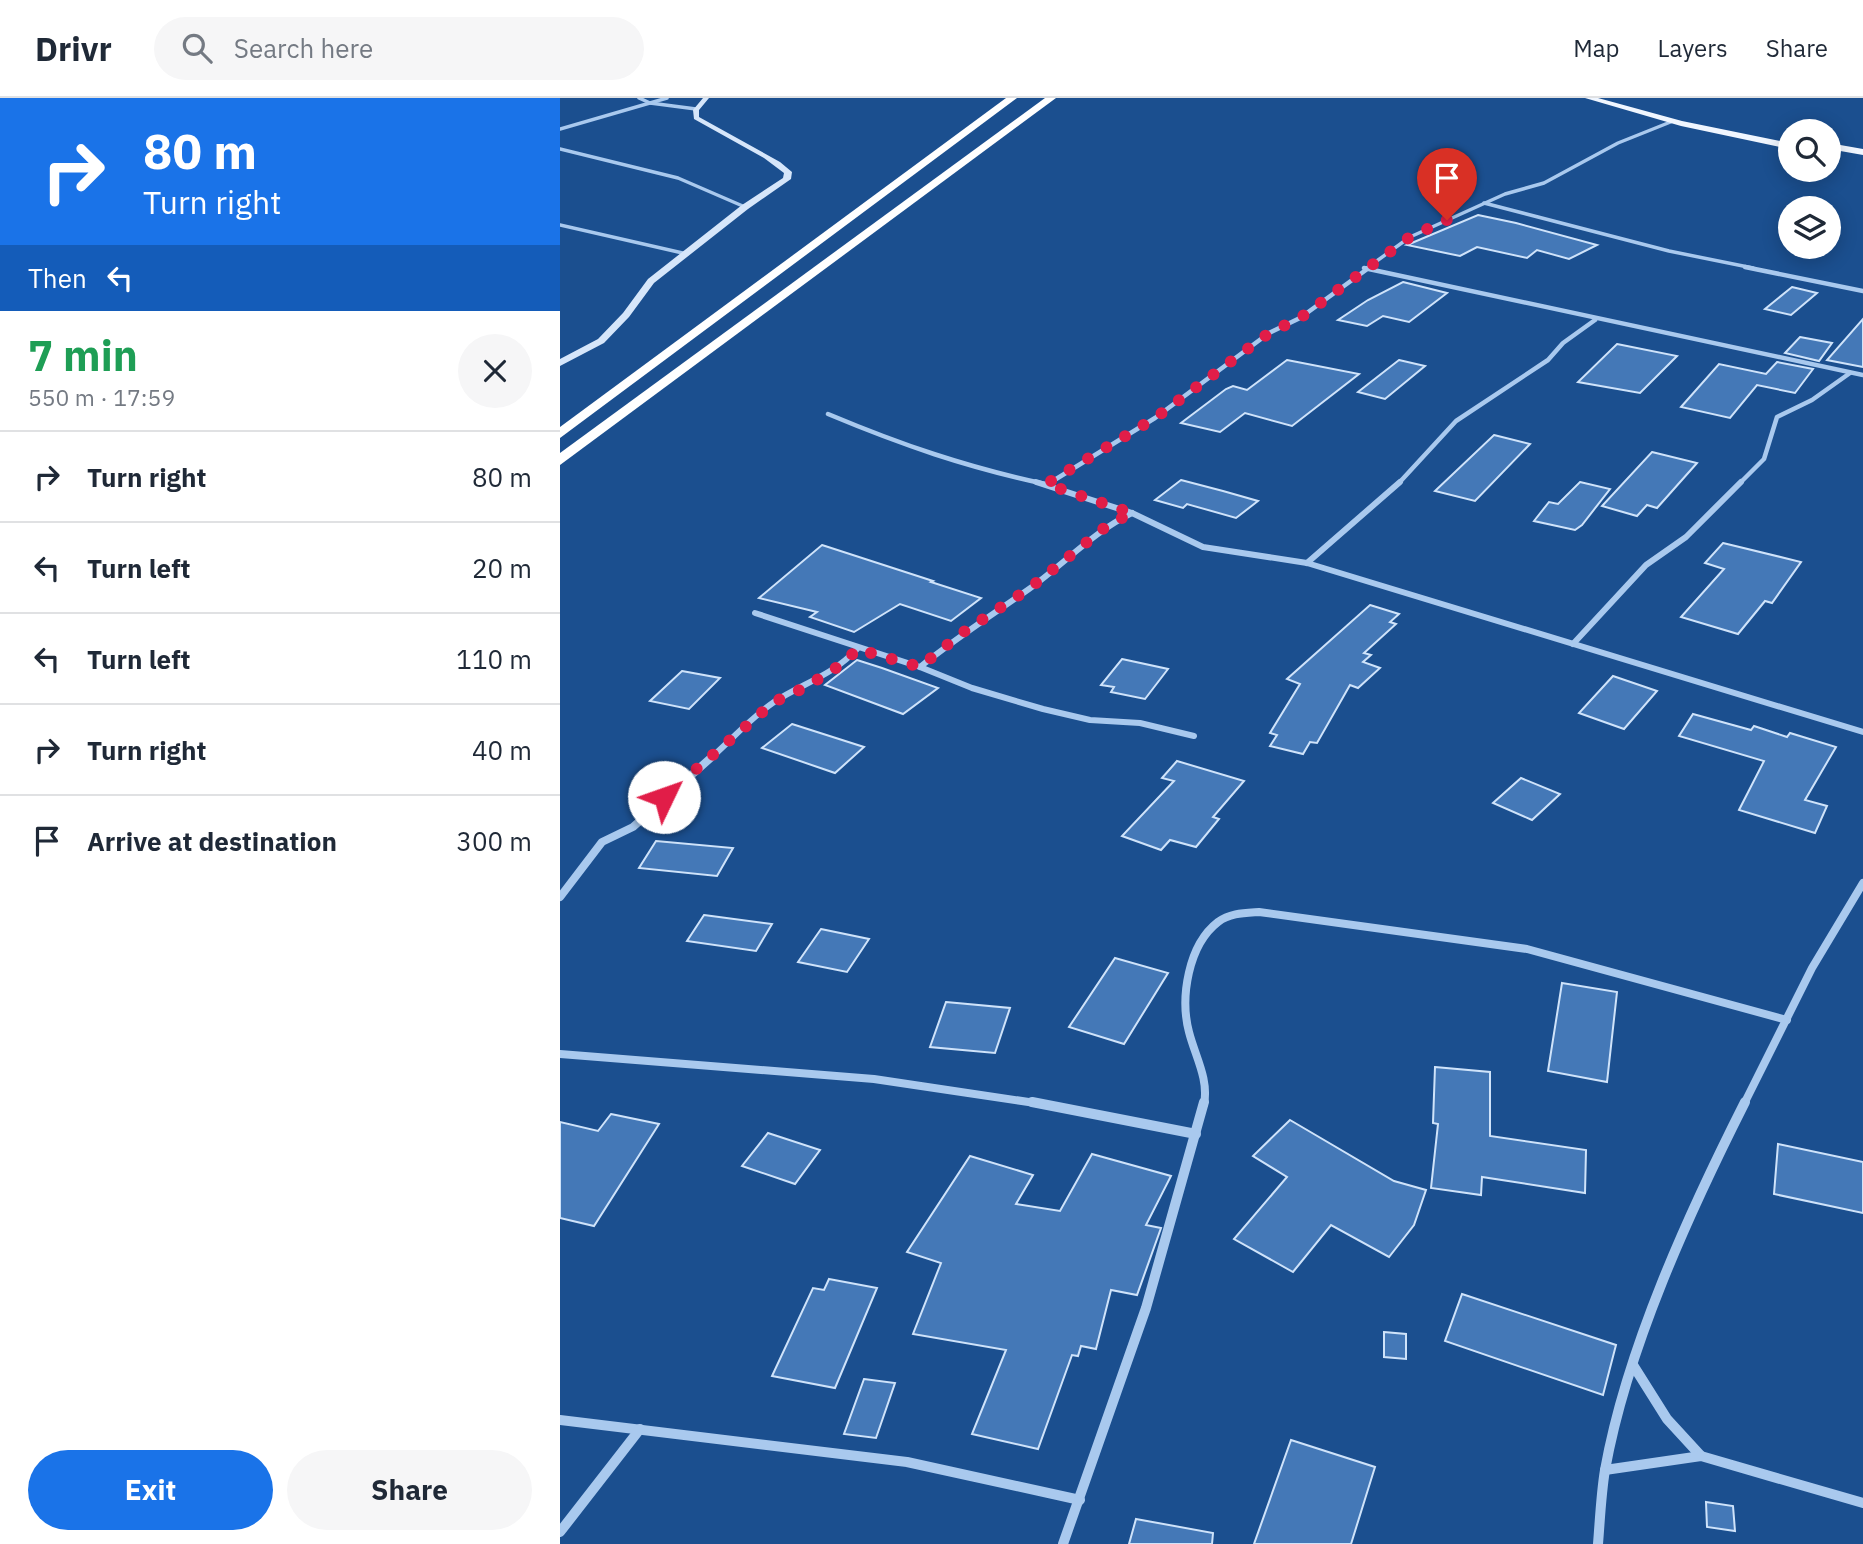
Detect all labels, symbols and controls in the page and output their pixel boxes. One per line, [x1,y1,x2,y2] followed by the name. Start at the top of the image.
[154,17,644,80] search box
[35,27,112,70] text: Drivr
[178,29,216,67] icon: search
[234,31,373,65] text: Search here
[1573,32,1620,64] text: Map
[1658,32,1728,64] text: Layers
[1766,32,1828,64] text: Share
[143,119,257,182] text: 80 m
[1778,119,1841,259] map controls
[1778,119,1841,182] button: search
[28,126,119,217] icon: right
[1417,148,1477,220] pin
[1428,159,1466,197] icon: arrive
[143,181,281,223] text: Turn right
[1778,196,1841,259] button: layers
[101,259,139,297] icon: left
[28,261,87,295] text: Then
[28,328,138,383] text: 7 min
[458,334,532,408] button: close
[28,382,175,412] text: 550 m · 17:59
[28,458,66,496] icon: right
[87,460,206,494] text: Turn right
[472,460,532,494] text: 80 m
[28,549,66,587] icon: left
[87,551,190,585] text: Turn left
[472,551,532,585] text: 20 m
[28,640,66,678] icon: left
[87,642,190,676] text: Turn left
[456,642,532,676] text: 110 m
[28,731,66,769] icon: right
[87,733,206,767] text: Turn right
[472,733,532,767] text: 40 m
[627,760,701,834] position arrow
[28,822,66,860] icon: arrive
[87,824,337,858] text: Arrive at destination
[456,824,532,858] text: 300 m
[28,1450,273,1530] button: Exit
[287,1450,532,1530] button: Share

